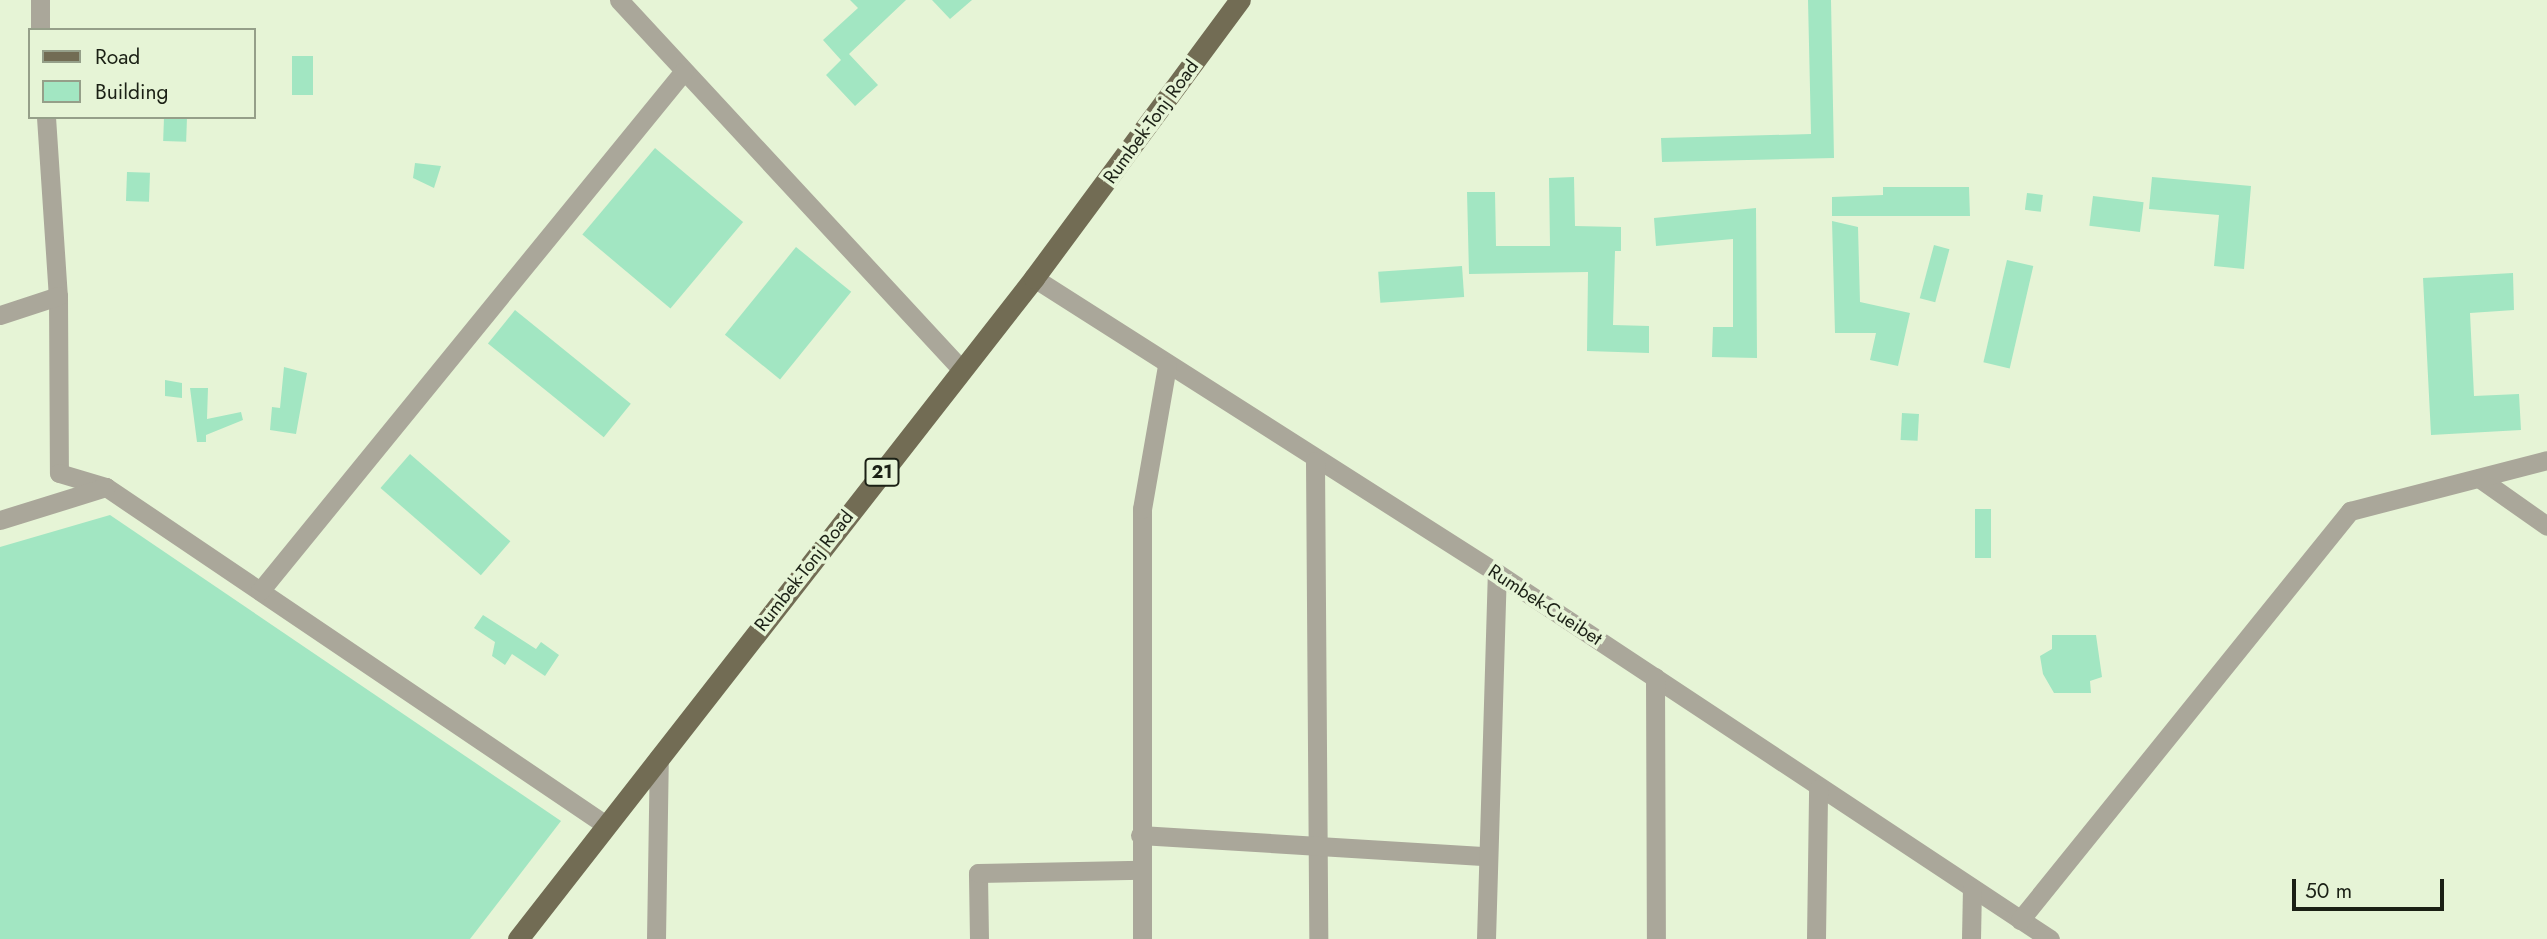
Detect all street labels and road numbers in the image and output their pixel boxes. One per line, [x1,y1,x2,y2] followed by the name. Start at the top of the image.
[1099,56,1203,188] street label: Rumbek-Tonj Road
[864,458,900,486] road number: 21
[750,506,858,636] street label: Rumbek-Tonj Road
[1484,560,1606,650] street label: Rumbek-Cueibet

